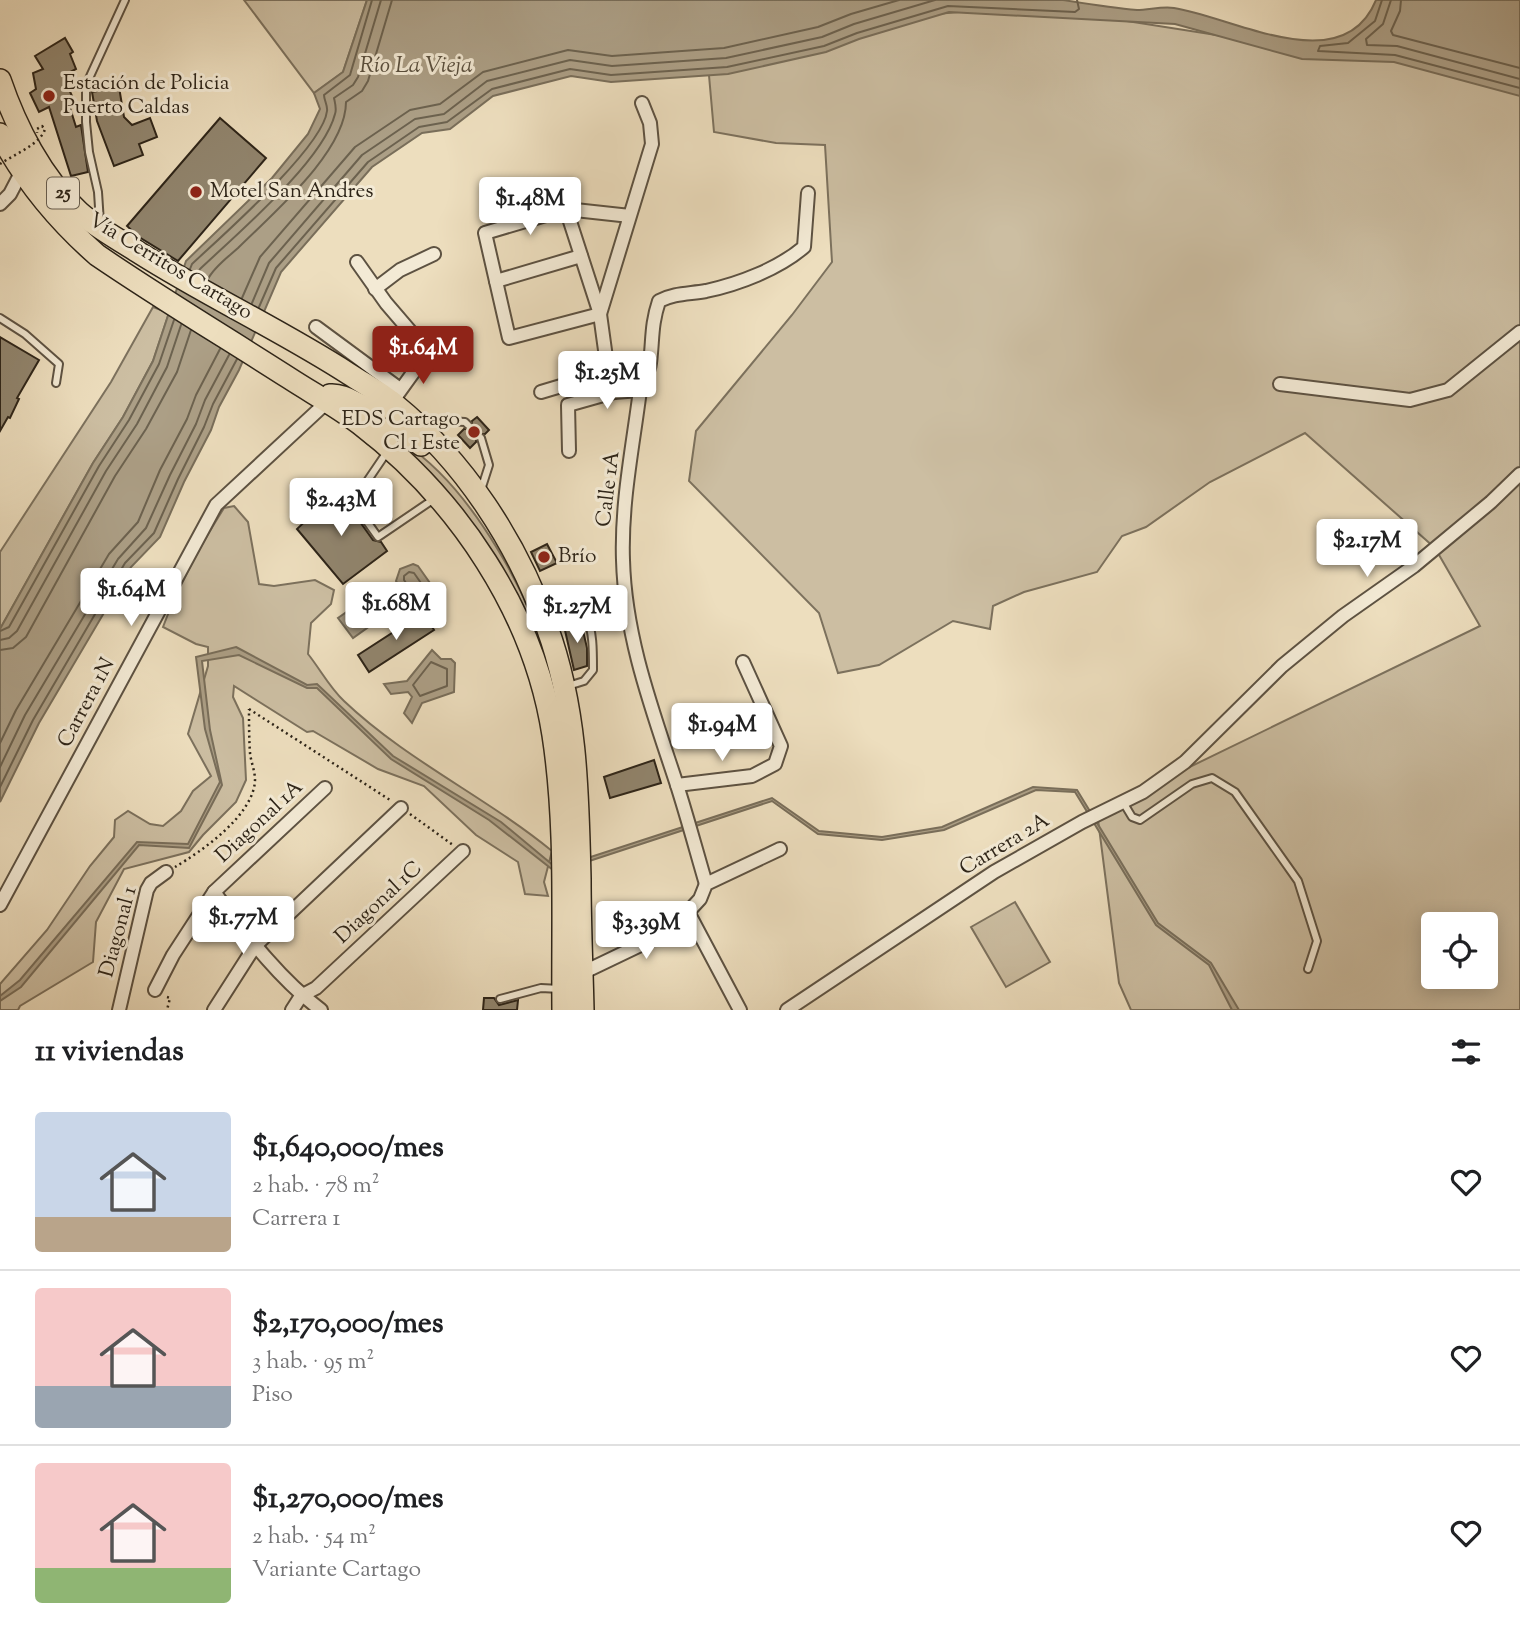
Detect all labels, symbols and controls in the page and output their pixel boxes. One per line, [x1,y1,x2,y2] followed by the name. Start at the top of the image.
[359,50,473,83] water label: Río La Vieja
[63,69,230,123] place label: Estación de Policia Puerto Caldas
[41,88,57,104] marker: Estación de Policia Puerto Caldas
[210,177,373,207] place label: Motel San Andres
[473,177,587,237] pin: $1.48M
[47,178,79,209] road number: 25
[495,183,565,216] text: $1.48M
[188,184,204,200] marker: Motel San Andres
[82,206,258,328] street label: Vía Cerritos Cartago
[366,326,480,386] pin: $1.64M
[388,332,458,365] text: $1.64M
[550,352,664,411] pin: $1.25M
[574,357,640,390] text: $1.25M
[342,405,460,459] place label: EDS Cartago Cl 1 Este
[466,424,482,440] marker: EDS Cartago Cl 1 Este
[589,449,629,529] street label: Calle 1A
[284,478,398,538] pin: $2.43M
[306,484,376,517] text: $2.43M
[1310,520,1424,579] pin: $2.17M
[1333,525,1401,558] text: $2.17M
[558,542,596,572] place label: Brío
[536,549,552,565] marker: Brío
[74,568,188,628] pin: $1.64M
[96,574,166,607] text: $1.64M
[339,582,453,642] pin: $1.68M
[520,586,634,645] pin: $1.27M
[361,588,431,621] text: $1.68M
[543,591,611,624] text: $1.27M
[51,653,123,753] street label: Carrera 1N
[665,704,779,763] pin: $1.94M
[687,709,757,742] text: $1.94M
[209,773,311,871] street label: Diagonal 1A
[954,806,1056,884] street label: Carrera 2A
[328,854,430,952] street label: Diagonal 1C
[92,883,146,981] street label: Diagonal 1
[186,897,300,956] pin: $1.77M
[208,902,278,935] text: $1.77M
[589,902,703,961] pin: $3.39M
[612,907,680,940] text: $3.39M
[1421,912,1498,989] map controls
[1421,912,1498,989] button: locate
[35,1031,184,1074] text: 11 viviendas
[1447,1033,1485,1071] icon: filters
[252,1127,444,1170] text: $1,640,000/mes
[91,1140,175,1224] icon: home
[1447,1163,1485,1201] icon: heart
[252,1170,380,1203] text: 2 hab. · 78 m²
[252,1203,340,1236] text: Carrera 1
[252,1303,444,1346] text: $2,170,000/mes
[91,1316,175,1400] icon: home
[1447,1339,1485,1377] icon: heart
[252,1346,374,1379] text: 3 hab. · 95 m²
[252,1379,293,1412] text: Piso
[252,1478,444,1521] text: $1,270,000/mes
[91,1491,175,1575] icon: home
[1447,1514,1485,1552] icon: heart
[252,1521,376,1554] text: 2 hab. · 54 m²
[252,1554,421,1587] text: Variante Cartago

